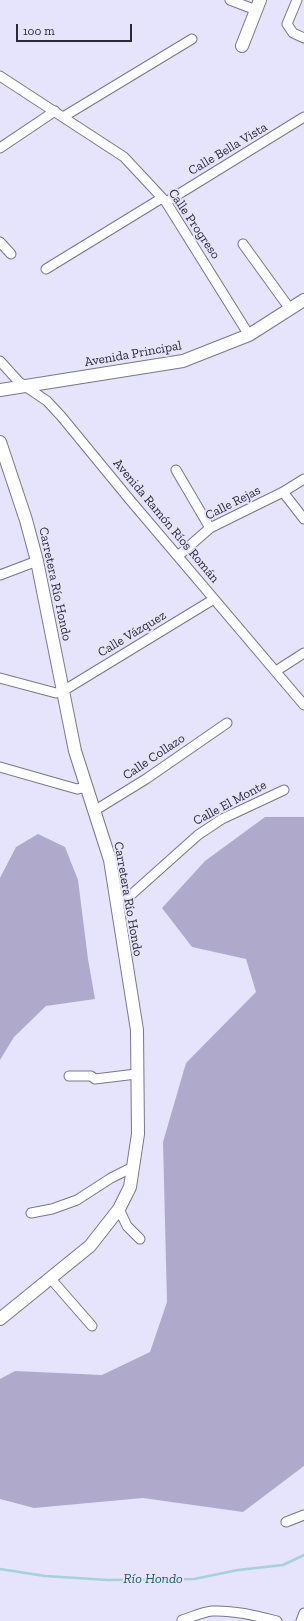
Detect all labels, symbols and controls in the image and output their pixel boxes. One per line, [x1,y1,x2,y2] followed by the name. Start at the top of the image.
[18,16,134,42] scale bar
[23,24,55,38] text: 100 m
[186,119,270,179] street label: Calle Bella Vista
[165,186,223,262] street label: Calle Progreso
[83,338,183,370] street label: Avenida Principal
[110,456,222,586] street label: Avenida Ramón Ríos Román
[203,482,263,524] street label: Calle Rejas
[35,526,75,642] street label: Carretera Río Hondo
[95,607,169,661] street label: Calle Vázquez
[120,731,188,783] street label: Calle Collazo
[191,777,269,829] street label: Calle El Monte
[110,841,146,957] street label: Carretera Río Hondo
[123,1571,183,1587] water label: Río Hondo

